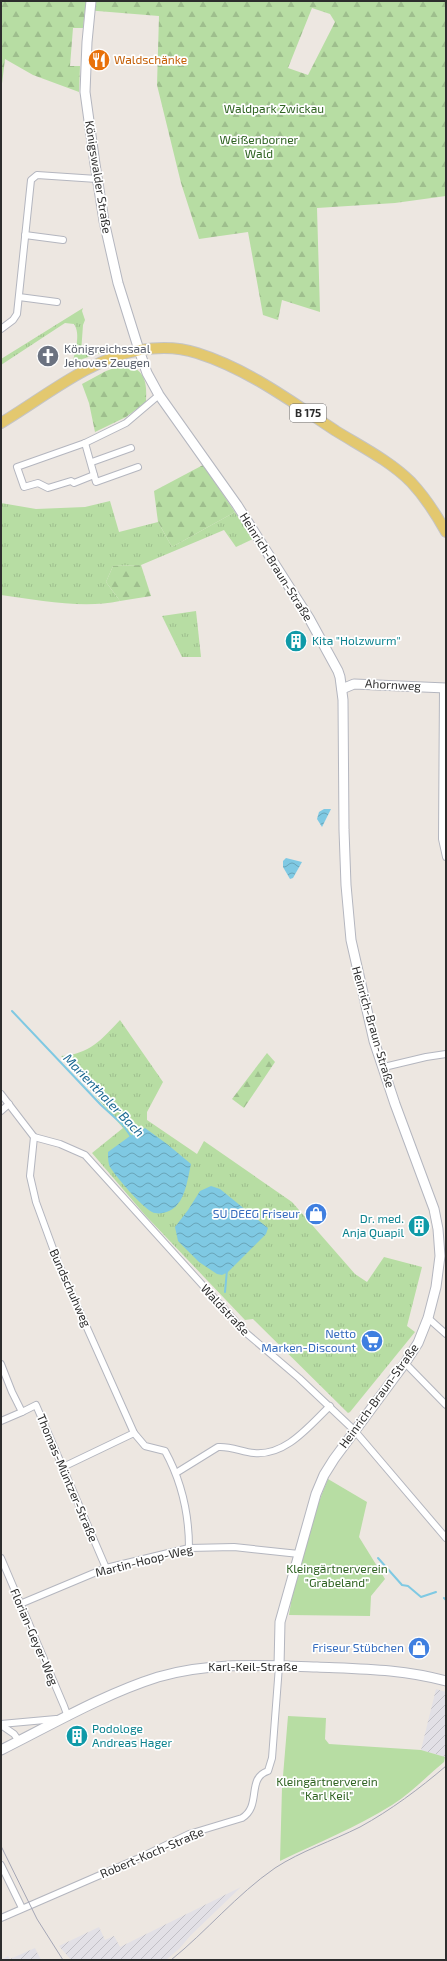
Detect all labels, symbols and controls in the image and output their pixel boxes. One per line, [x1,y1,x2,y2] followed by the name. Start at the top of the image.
[86,47,112,73] restaurant icon: Waldschänke
[114,52,187,66] place label: Waldschänke
[224,101,324,115] park label: Waldpark Zwickau
[83,119,115,234] street label: Königswalder Straße
[220,132,299,160] park label: Weißenborner Wald
[64,341,151,369] place label: Königreichssaal Jehovas Zeugen
[35,343,61,369] church icon: Königreichssaal Jehovas Zeugen
[290,404,326,422] road number: B 175
[238,510,316,623] street label: Heinrich-Braun-Straße
[283,628,309,654] building icon: Kita "Holzwurm"
[312,633,401,647] place label: Kita "Holzwurm"
[365,676,422,692] street label: Ahornweg
[350,964,398,1089] street label: Heinrich-Braun-Straße
[60,1050,148,1140] water label: Marienthaler Bach
[303,1201,329,1227] shop icon: SU DEEG Friseur
[213,1206,300,1220] place label: SU DEEG Friseur
[342,1211,404,1240] place label: Dr. med. Anja Quapil
[406,1213,432,1239] building icon: Dr. med. Anja Quapil
[47,1246,94,1329] street label: Bundschuhweg
[198,1281,253,1338] street label: Waldstraße
[261,1326,356,1354] place label: Netto Marken-Discount
[359,1328,385,1354] supermarket icon: Netto Marken-Discount
[336,1341,421,1450] street label: Heinrich-Braun-Straße
[35,1412,101,1544] street label: Thomas-Müntzer-Straße
[94,1541,194,1579] street label: Martin-Hoop-Weg
[286,1561,388,1589] park label: Kleingärtnerverein "Grabeland"
[8,1586,62,1688] street label: Florian-Geyer-Weg
[406,1635,432,1661] shop icon: Friseur Stübchen
[312,1640,404,1654] place label: Friseur Stübchen
[208,1659,298,1673] street label: Karl-Keil-Straße
[92,1721,172,1749] place label: Podologe Andreas Hager
[64,1723,90,1749] building icon: Podologe Andreas Hager
[276,1774,378,1802] park label: Kleingärtnerverein "Karl Keil"
[98,1824,206,1880] street label: Robert-Koch-Straße

